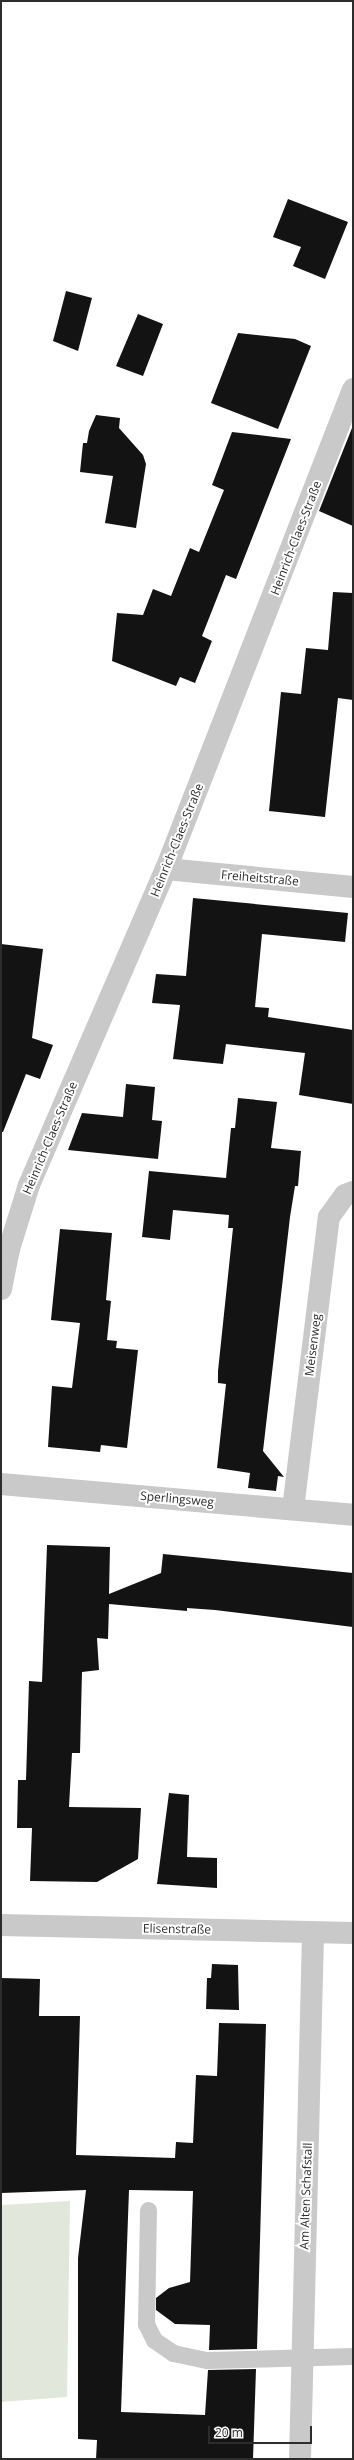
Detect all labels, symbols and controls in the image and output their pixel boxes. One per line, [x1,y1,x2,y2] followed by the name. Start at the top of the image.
[268,479,324,597] street label: Heinrich-Claes-Straße
[148,781,206,899] street label: Heinrich-Claes-Straße
[220,867,300,889] street label: Freiheitstraße
[20,1079,80,1197] street label: Heinrich-Claes-Straße
[302,1313,324,1377] street label: Meisenweg
[140,1489,214,1509] street label: Sperlingsweg
[143,1921,211,1937] street label: Elisenstraße
[297,2142,315,2250] street label: Am Alten Schafstall
[210,2418,314,2444] scale bar
[215,2424,243,2441] text: 20 m

